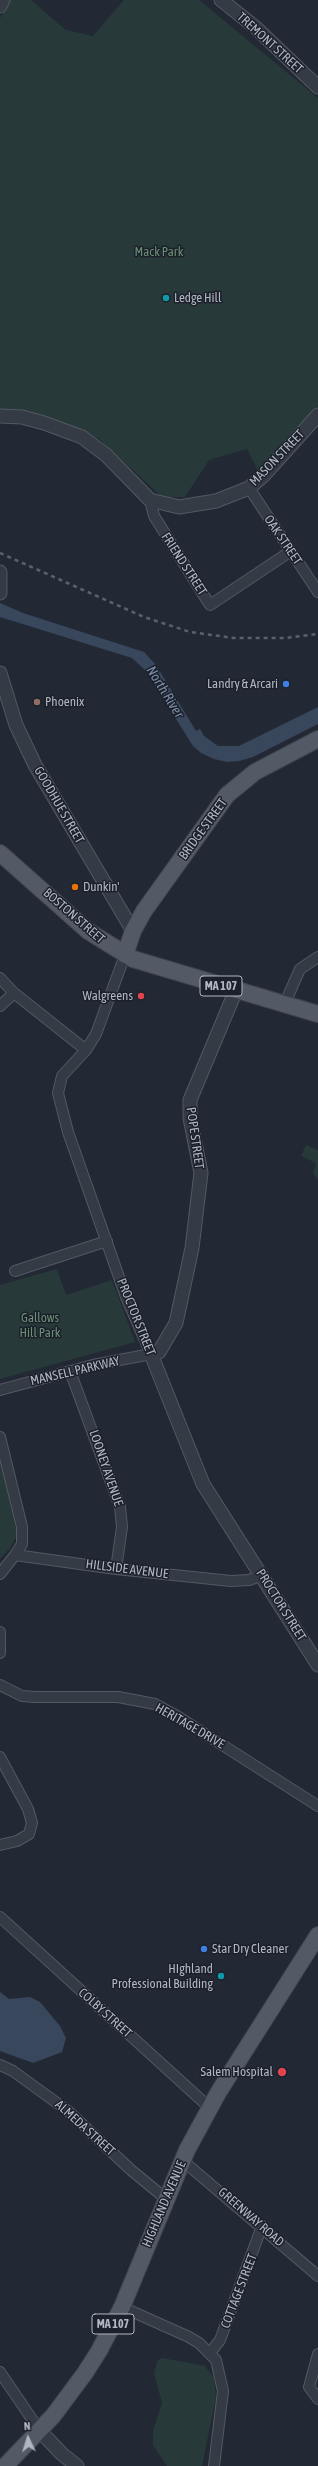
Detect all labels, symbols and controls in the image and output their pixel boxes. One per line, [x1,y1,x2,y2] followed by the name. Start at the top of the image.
[234,9,306,77] street label: TREMONT STREET
[135,244,183,260] park label: Mack Park
[174,290,221,306] place label: Ledge Hill
[161,293,171,303] marker: Ledge Hill
[246,427,308,489] street label: MASON STREET
[261,512,305,568] street label: OAK STREET
[158,530,210,598] street label: FRIEND STREET
[143,663,187,721] water label: North River
[207,676,278,692] place label: Landry & Arcari
[281,679,291,689] marker: Landry & Arcari
[45,694,84,710] place label: Phoenix
[32,697,42,707] marker: Phoenix
[31,764,87,846] street label: GOODHUE STREET
[176,795,230,863] street label: BRIDGE STREET
[83,879,119,895] place label: Dunkin'
[70,882,80,892] marker: Dunkin'
[40,885,108,947] street label: BOSTON STREET
[200,976,242,996] road number: MA 107
[83,988,133,1004] place label: Walgreens
[136,991,146,1001] marker: Walgreens
[183,1106,207,1170] street label: POPE STREET
[113,1276,159,1358] street label: PROCTOR STREET
[20,1310,60,1341] park label: Gallows Hill Park
[29,1353,121,1389] street label: MANSELL PARKWAY
[86,1428,126,1508] street label: LOONEY AVENUE
[85,1556,169,1582] street label: HILLSIDE AVENUE
[253,1566,309,1644] street label: PROCTOR STREET
[152,1700,228,1752] street label: HERITAGE DRIVE
[212,1941,288,1957] place label: Star Dry Cleaner
[199,1944,209,1954] marker: Star Dry Cleaner
[112,1961,213,1992] place label: HIghland Professional Building
[216,1971,226,1981] marker: HIghland Professional Building
[75,1985,135,2041] street label: COLBY STREET
[200,2064,273,2080] place label: Salem Hospital
[276,2066,288,2078] marker: Salem Hospital
[52,2097,118,2159] street label: ALMEDA STREET
[139,2158,189,2250] street label: HIGHLAND AVENUE
[215,2184,287,2250] street label: GREENWAY ROAD
[218,2251,260,2331] street label: COTTAGE STREET
[92,2314,134,2334] road number: MA 107
[8,2418,48,2458] north arrow
[24,2420,31,2432] text: N

